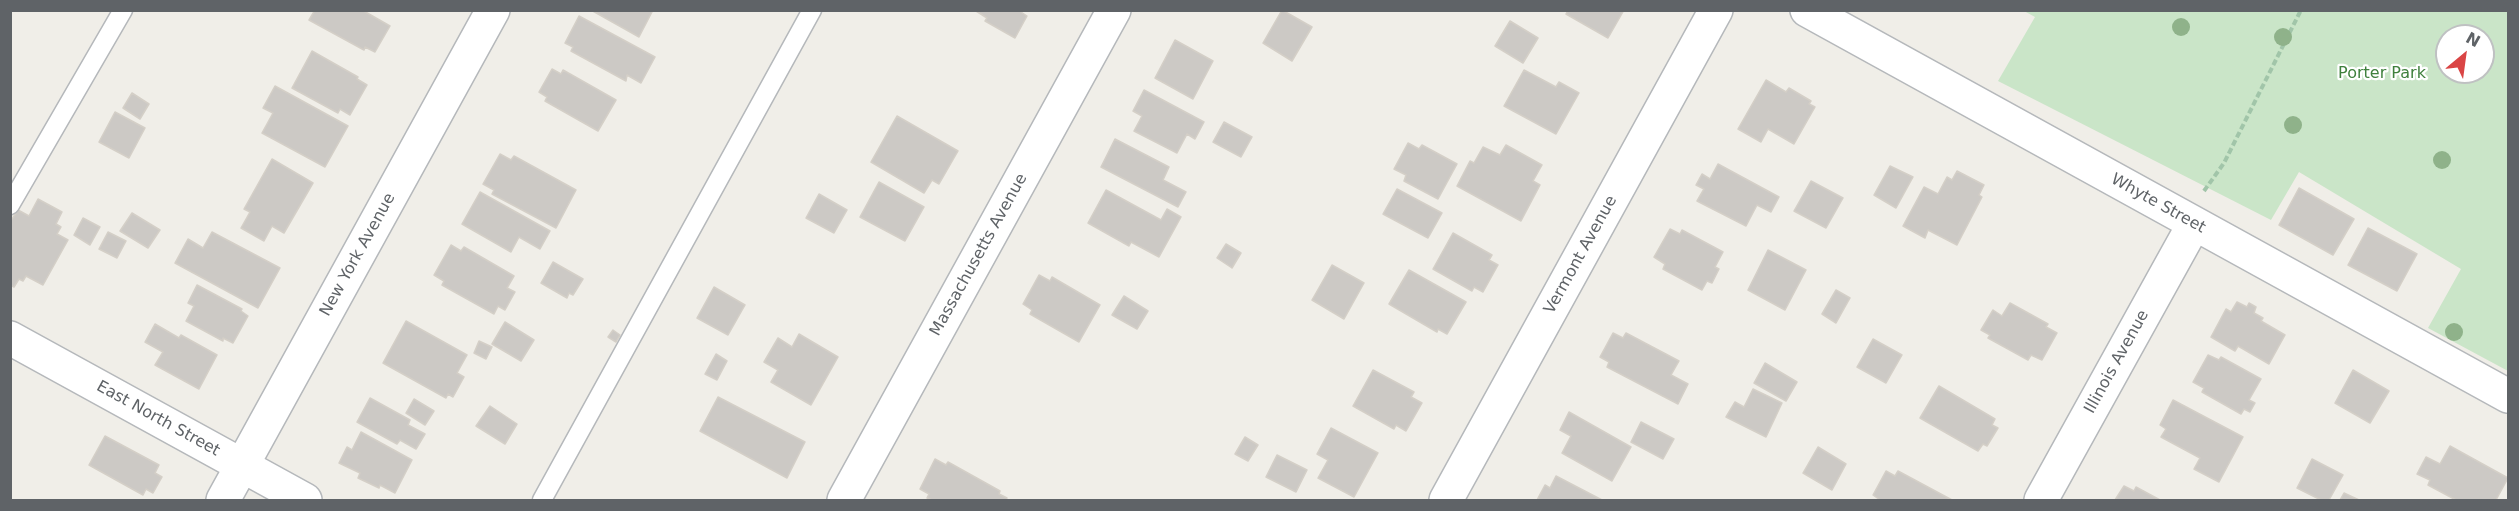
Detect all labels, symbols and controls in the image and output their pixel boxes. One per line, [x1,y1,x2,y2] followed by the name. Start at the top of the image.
[2435,24,2495,84] north arrow
[2463,28,2483,51] text: N
[2338,64,2426,84] park label: Porter Park
[926,170,1032,340] street label: Massachusetts Avenue
[2107,170,2209,238] street label: Whyte Street
[316,190,400,320] street label: New York Avenue
[1541,193,1621,317] street label: Vermont Avenue
[2081,307,2153,417] street label: Illinois Avenue
[93,377,223,461] street label: East North Street

